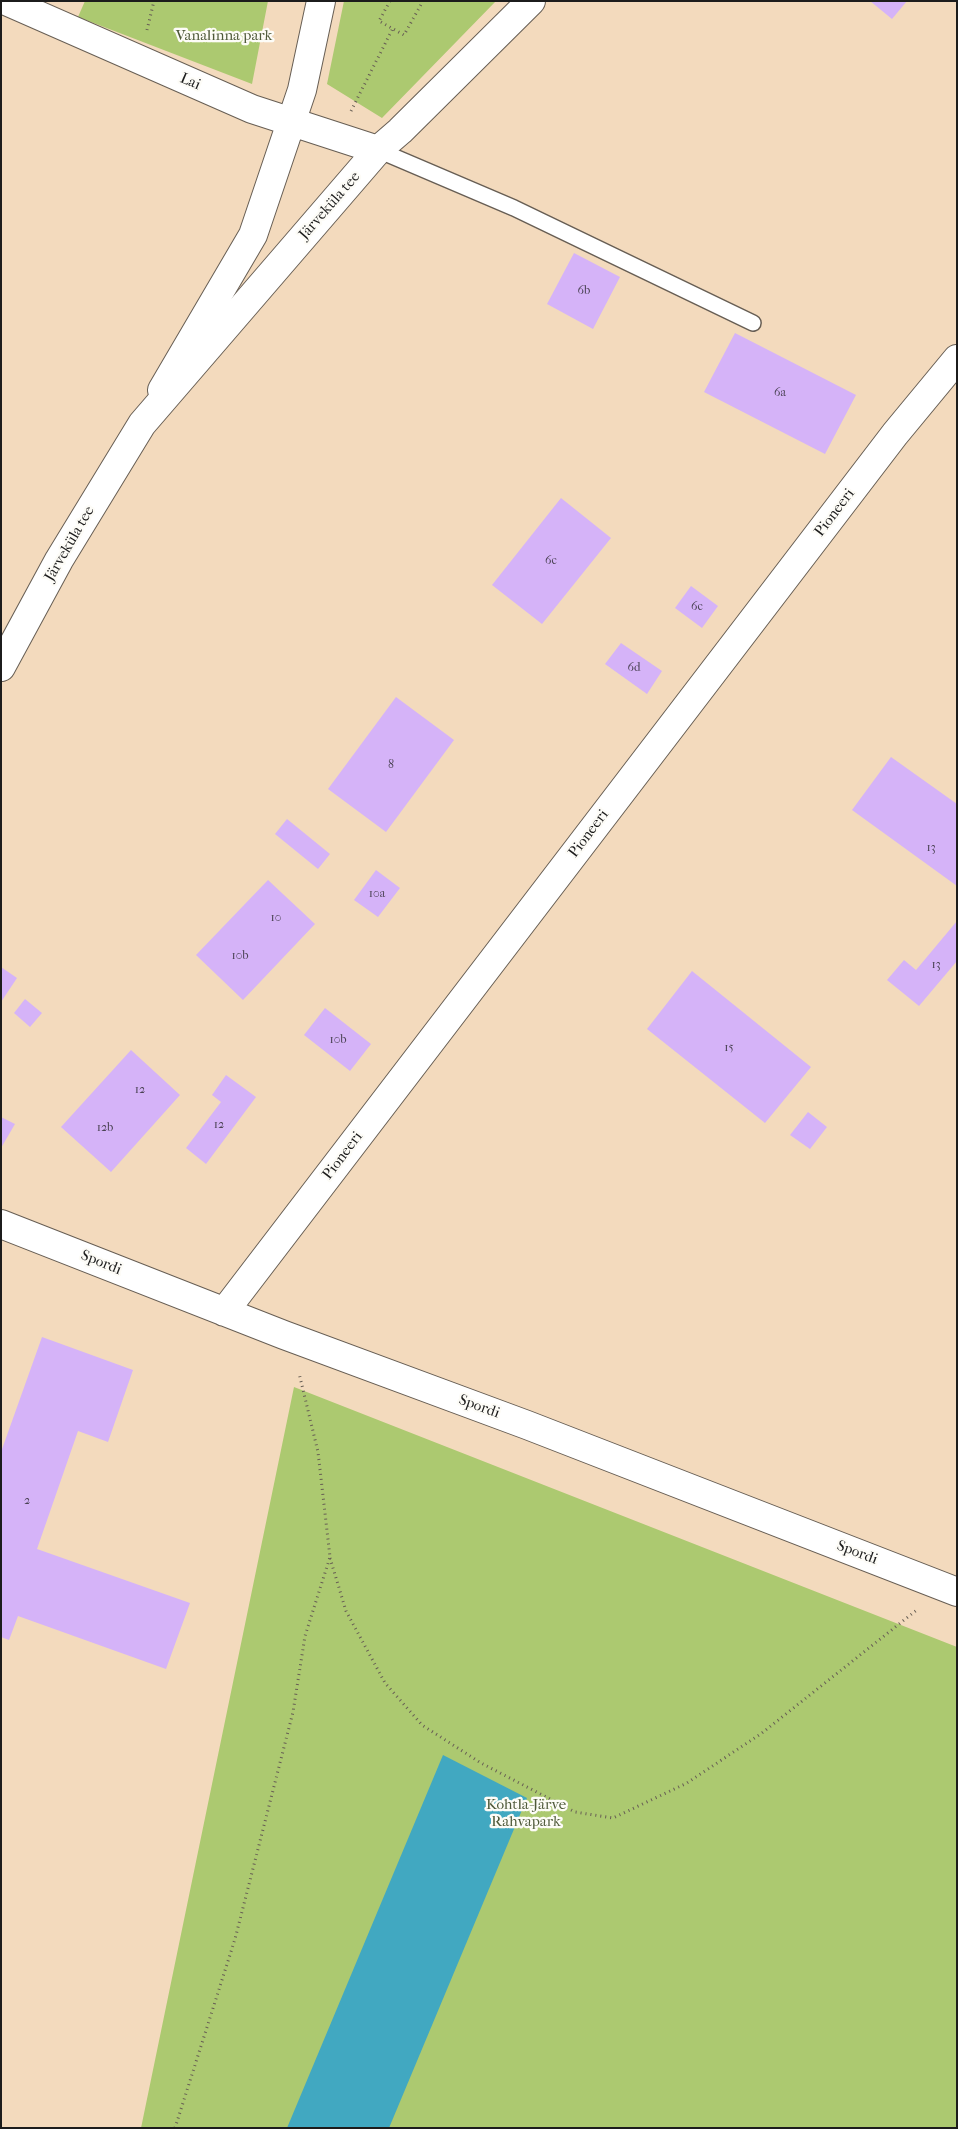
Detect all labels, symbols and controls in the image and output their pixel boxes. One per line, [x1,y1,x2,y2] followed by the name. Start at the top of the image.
[176,27,272,45] park label: Vanalinna park
[177,70,203,94] street label: Lai
[296,168,364,244] street label: Järveküla tee
[578,284,590,298] house number: 6b
[774,386,786,400] house number: 6a
[811,486,859,540] street label: Pioneeri
[41,503,99,585] street label: Järveküla tee
[545,554,557,568] house number: 6c
[691,600,703,614] house number: 6c
[627,661,641,675] house number: 6d
[388,758,394,772] house number: 8
[565,807,613,861] street label: Pioneeri
[926,841,936,855] house number: 13
[369,887,385,901] house number: 10a
[271,911,281,925] house number: 10
[231,949,249,963] house number: 10b
[931,958,941,972] house number: 13
[329,1033,347,1047] house number: 10b
[724,1041,734,1055] house number: 15
[135,1083,145,1097] house number: 12
[214,1118,224,1132] house number: 12
[97,1121,113,1135] house number: 12b
[319,1129,367,1183] street label: Pioneeri
[78,1247,124,1279] street label: Spordi
[456,1391,502,1423] street label: Spordi
[24,1494,30,1508] house number: 2
[834,1537,880,1569] street label: Spordi
[486,1796,566,1831] park label: Kohtla-Järve Rahvapark

